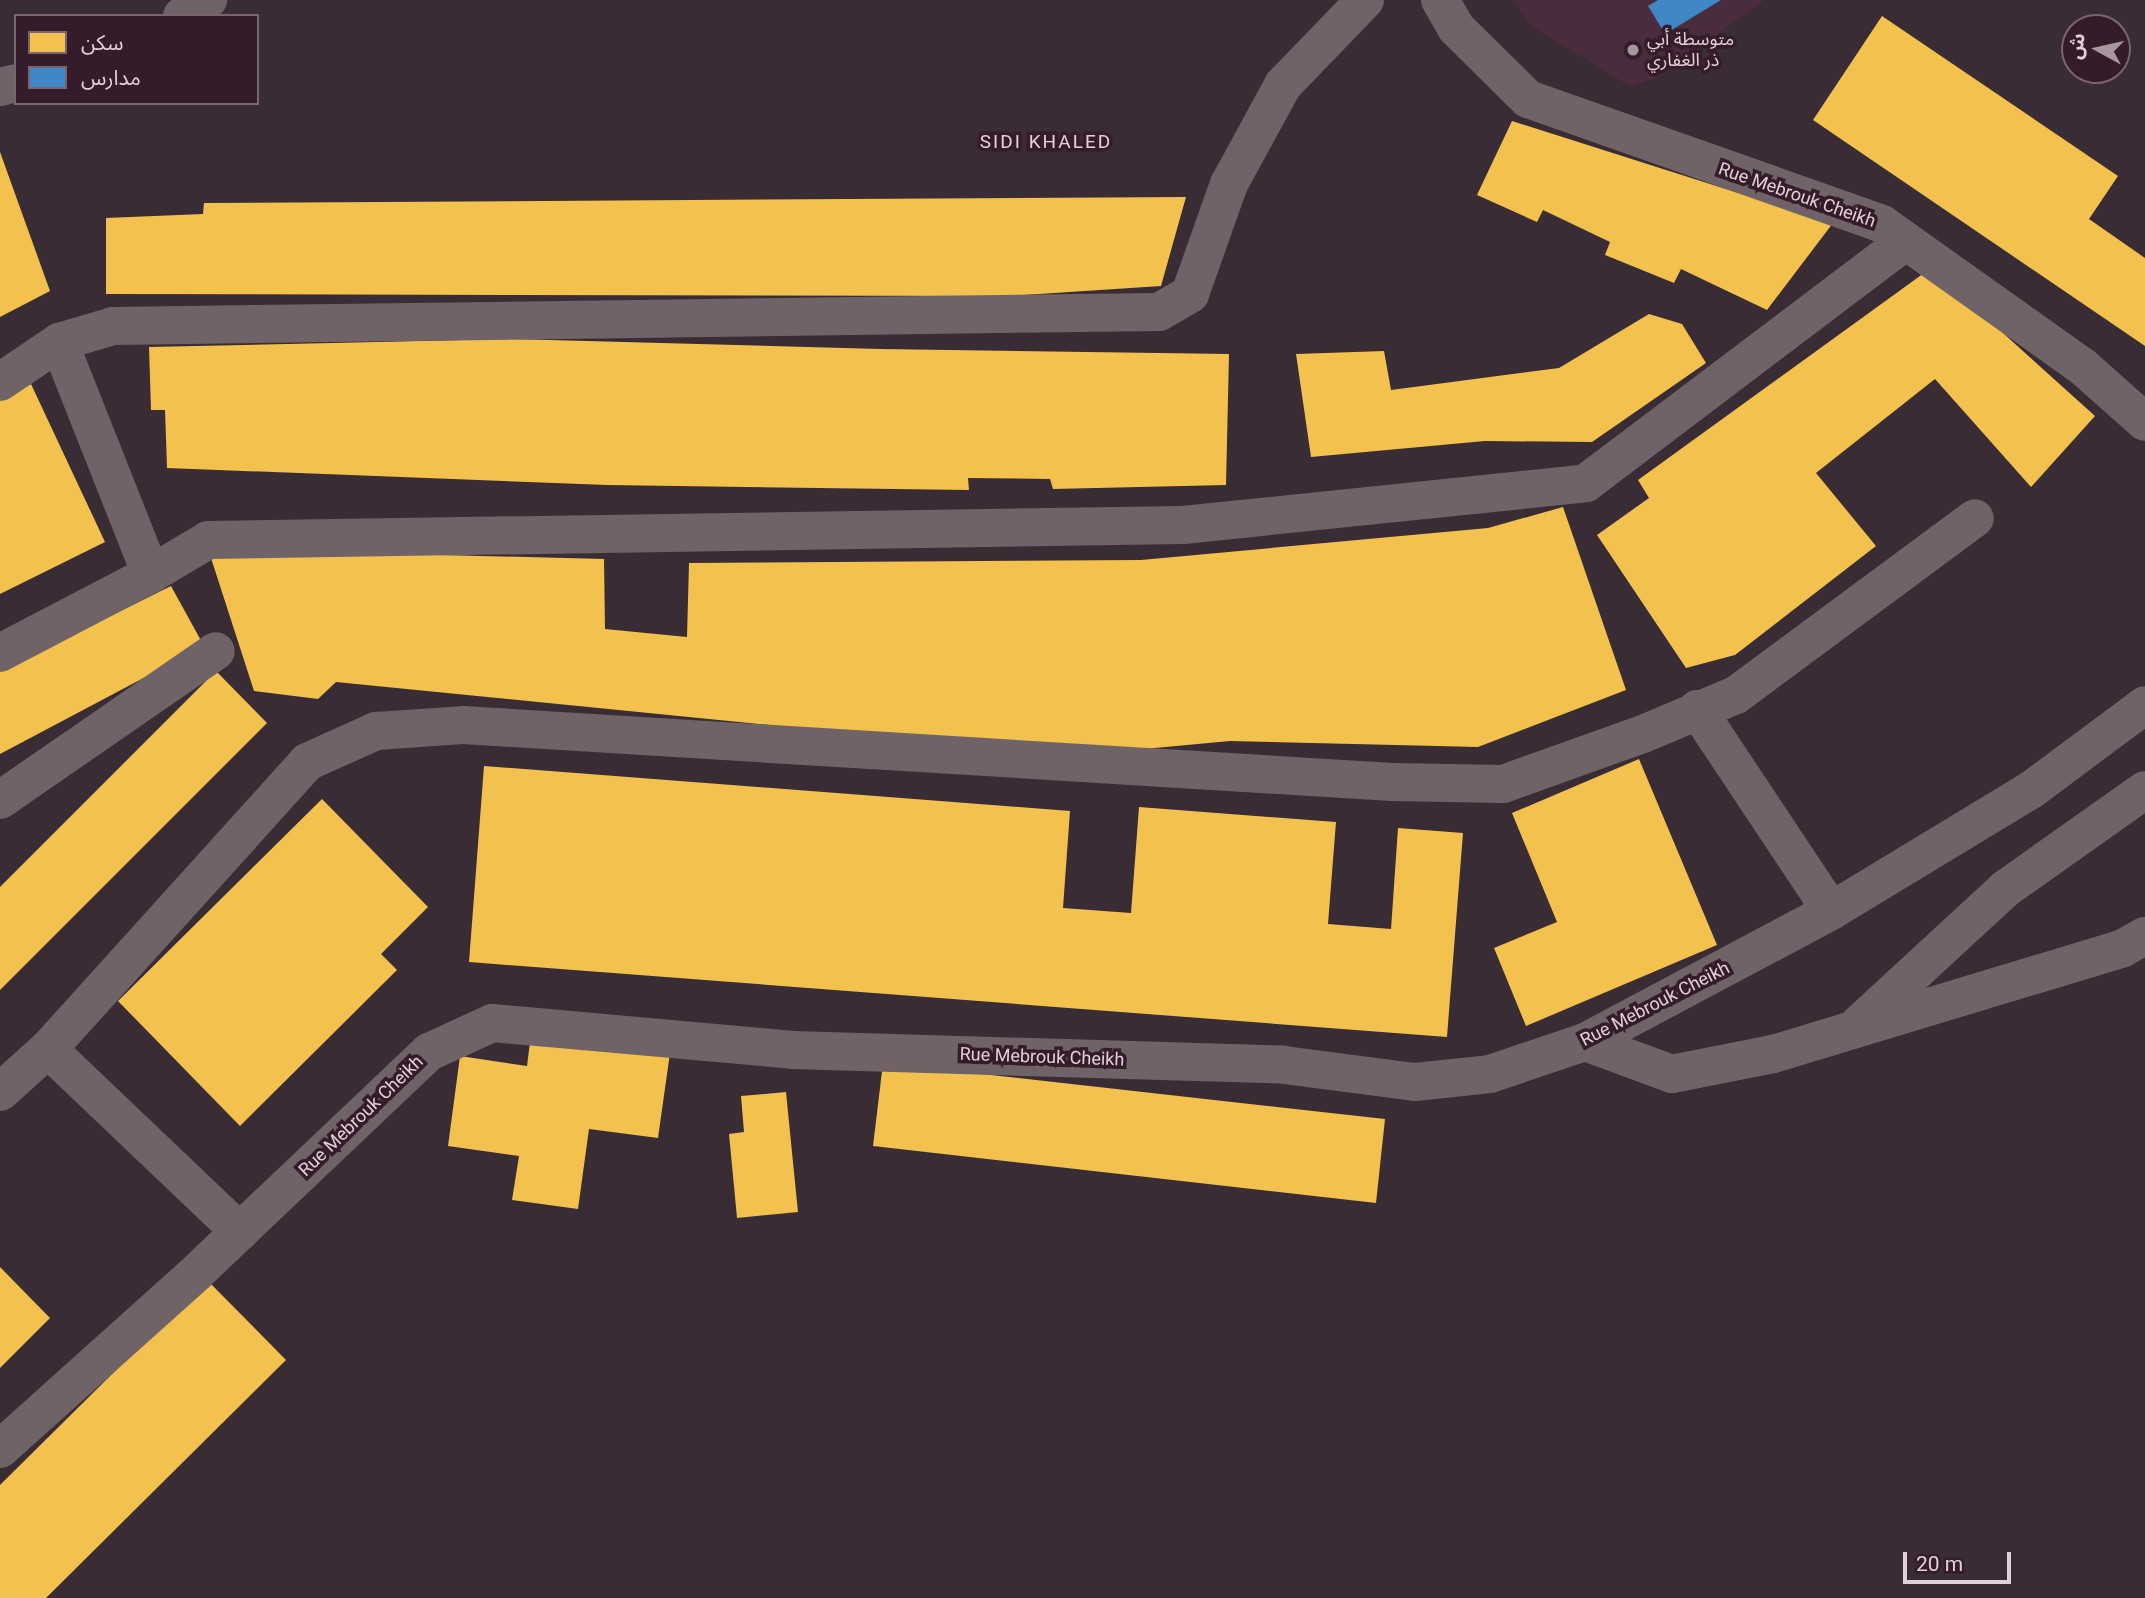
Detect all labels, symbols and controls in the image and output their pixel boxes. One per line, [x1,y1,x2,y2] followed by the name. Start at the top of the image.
[14,14,259,105] legend
[2061,14,2131,84] north arrow
[1647,29,1734,72] place label: متوسطة أبي ذر الغفاري
[81,31,123,55] text: سكن
[2063,32,2090,61] text: ش
[1625,42,1641,58] marker: متوسطة أبي ذر الغفاري
[81,66,141,90] text: مدارس
[981,131,1111,153] district label: SIDI KHALED
[1716,158,1878,232] street label: Rue Mebrouk Cheikh
[1577,957,1733,1051] street label: Rue Mebrouk Cheikh
[959,1043,1125,1071] street label: Rue Mebrouk Cheikh
[294,1051,428,1181] street label: Rue Mebrouk Cheikh
[1907,1538,2016,1582] scale bar
[1916,1552,1963,1576] text: 20 m

